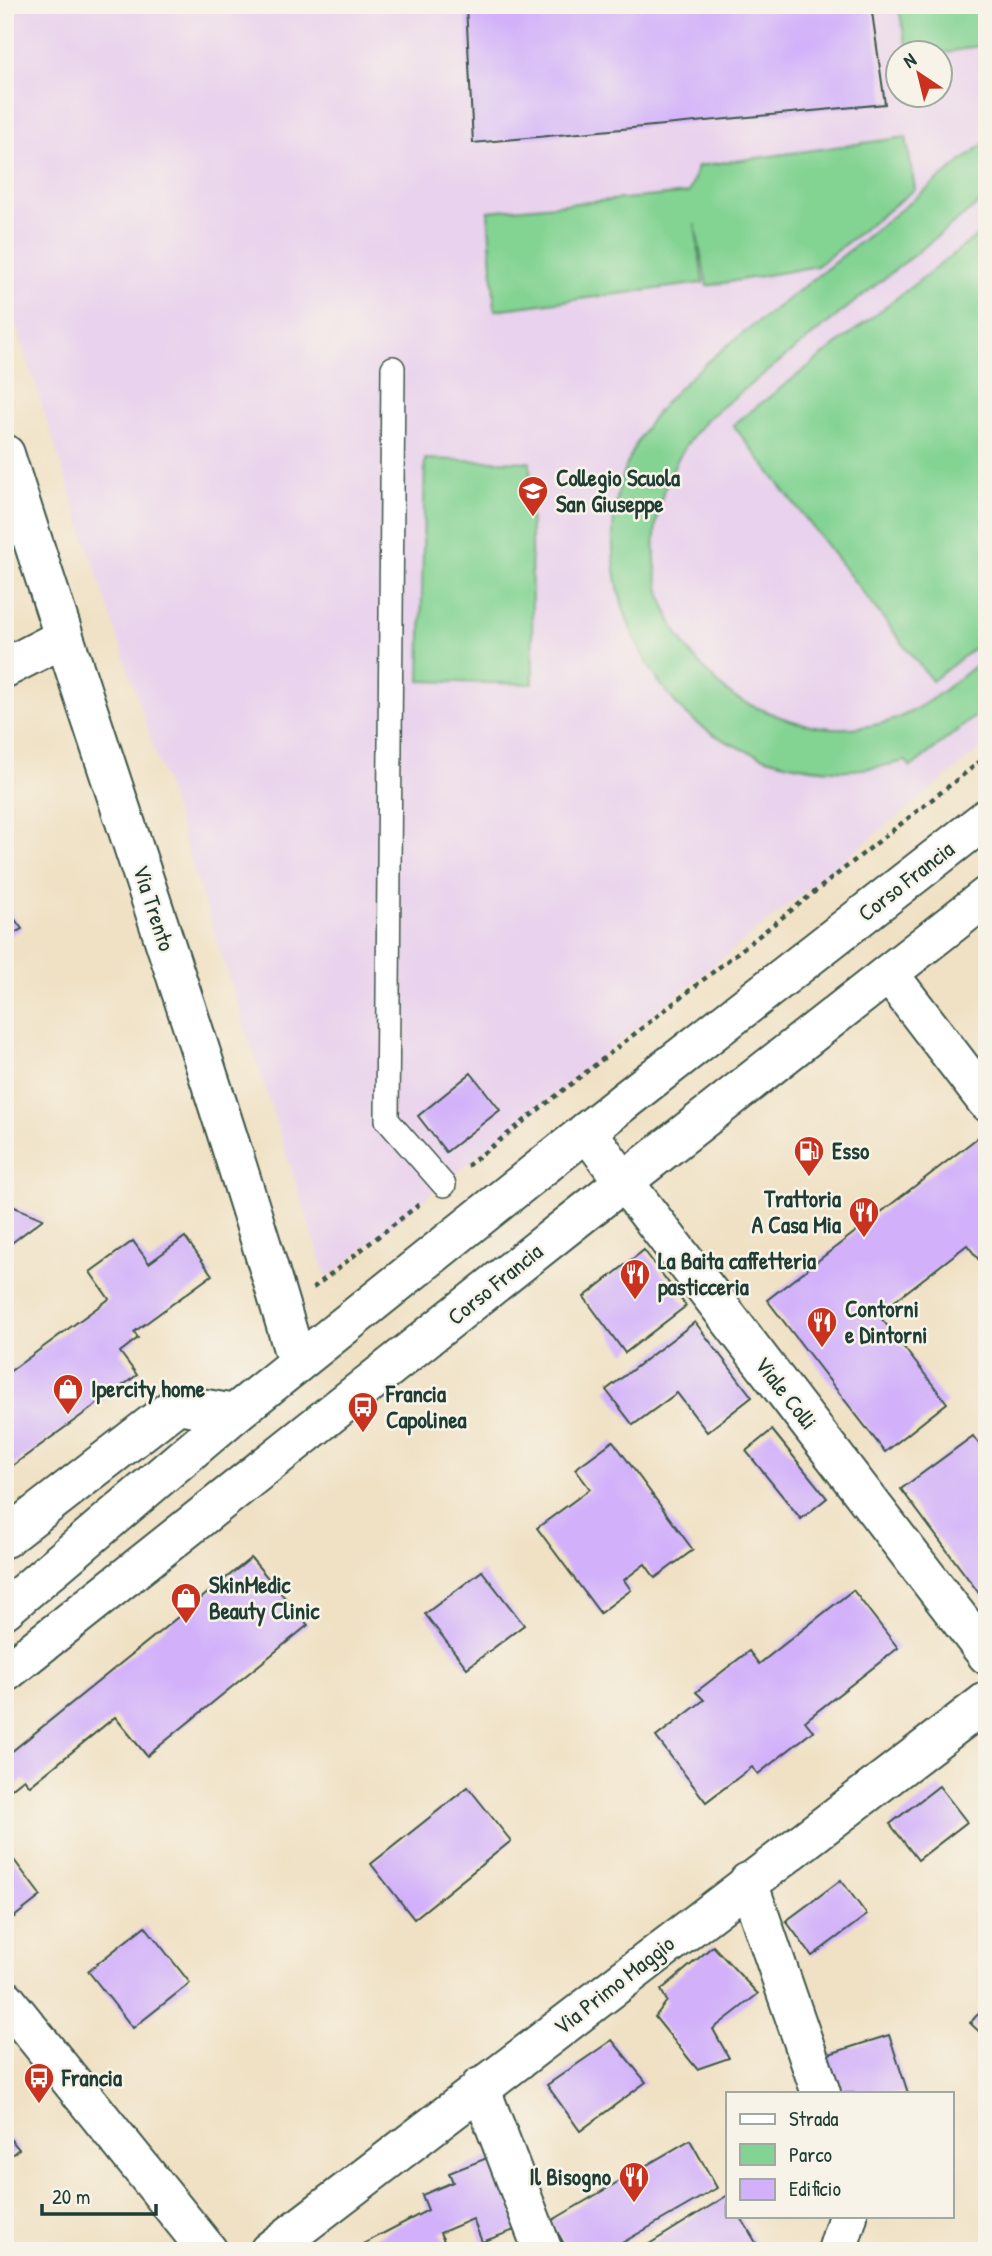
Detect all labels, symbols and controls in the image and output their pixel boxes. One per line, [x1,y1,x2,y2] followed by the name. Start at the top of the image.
[884,38,954,108] north arrow
[898,47,921,74] text: N
[556,462,680,520] place label: Collegio Scuola San Giuseppe
[516,474,550,518] school or university icon: Collegio Scuola San Giuseppe
[851,833,960,928] street label: Corso Francia
[126,861,183,955] street label: Via Trento
[792,1134,826,1178] fuel station icon: Esso
[832,1135,870,1166] place label: Esso
[752,1183,841,1240] place label: Trattoria A Casa Mia
[847,1195,881,1239] restaurant icon: Trattoria A Casa Mia
[441,1236,549,1332] street label: Corso Francia
[658,1245,816,1303] place label: La Baita caffetteria pasticceria
[618,1257,652,1301] restaurant icon: La Baita caffetteria pasticceria
[845,1293,928,1350] place label: Contorni e Dintorni
[805,1305,839,1349] restaurant icon: Contorni e Dintorni
[748,1350,825,1436] street label: Viale Colli
[51,1372,85,1416] shop icon: Ipercity home
[91,1373,206,1405] place label: Ipercity home
[385,1378,467,1436] place label: Francia Capolinea
[346,1390,380,1434] bus stop icon: Francia Capolinea
[209,1569,320,1627] place label: SkinMedic Beauty Clinic
[169,1581,203,1625] shop icon: SkinMedic Beauty Clinic
[547,1928,680,2042] street label: Via Primo Maggio
[22,2061,56,2105] bus stop icon: Francia
[61,2062,122,2093] place label: Francia
[726,2092,954,2218] legend
[789,2104,839,2133] text: Strada
[789,2140,832,2169] text: Parco
[617,2160,651,2204] restaurant icon: Il Bisogno
[529,2161,612,2193] place label: Il Bisogno
[42,2172,156,2216] scale bar
[789,2174,841,2203] text: Edificio
[52,2182,90,2211] text: 20 m

